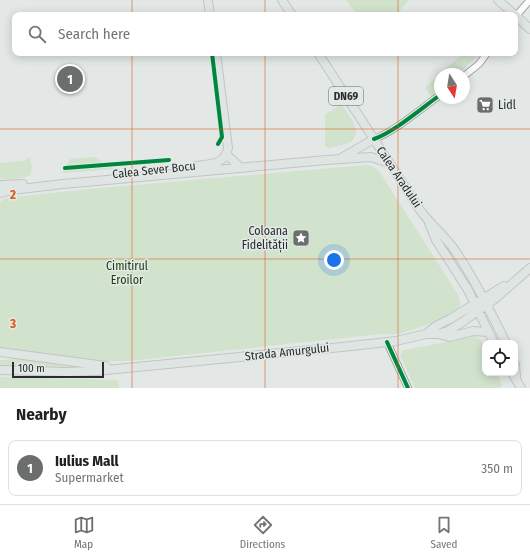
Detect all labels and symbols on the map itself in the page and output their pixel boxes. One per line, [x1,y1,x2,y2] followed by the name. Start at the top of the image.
[57,64,83,94] pin: 1
[434,68,470,104] north arrow
[329,87,363,105] road number: DN69
[475,95,495,115] supermarket icon: Lidl
[498,98,516,112] place label: Lidl
[373,144,425,210] street label: Calea Aradului
[112,159,196,181] street label: Calea Sever Bocu
[9,187,16,202] text: 2
[242,224,288,253] place label: Coloana Fidelității
[291,228,311,248] place icon: Coloana Fidelității
[324,250,344,270] your location
[106,259,148,287] park label: Cimitirul Eroilor
[9,316,16,331] text: 3
[244,341,330,363] street label: Strada Amurgului
[12,360,104,379] scale bar

